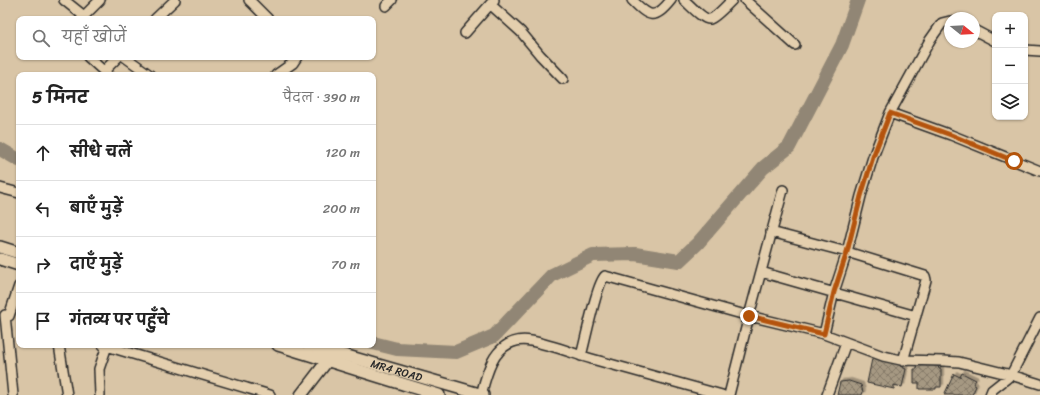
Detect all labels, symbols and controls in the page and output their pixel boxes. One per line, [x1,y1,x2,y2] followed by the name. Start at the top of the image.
[944,12,980,48] north arrow
[992,12,1028,120] map controls
[992,12,1028,48] button: +
[16,16,376,60] search box
[62,24,127,50] text: यहाँ खोजें
[30,27,52,49] icon: search
[992,48,1028,84] button: −
[32,82,88,112] text: 5 मिनट
[992,84,1028,120] button: layers
[283,86,360,109] text: पैदल · 390 m
[70,139,131,165] text: सीधे चलें
[325,141,360,164] text: 120 m
[32,142,54,164] icon: ahead
[1005,152,1023,170] route start
[70,195,123,221] text: बाएँ मुड़ें
[323,197,360,220] text: 200 m
[32,198,54,220] icon: left
[70,251,122,277] text: दाएँ मुड़ें
[331,253,360,276] text: 70 m
[32,254,54,276] icon: right
[70,307,169,333] text: गंतव्य पर पहुँचे
[740,307,758,325] route end
[32,310,54,332] icon: arrive
[368,354,425,387] street label: MR4 ROAD

